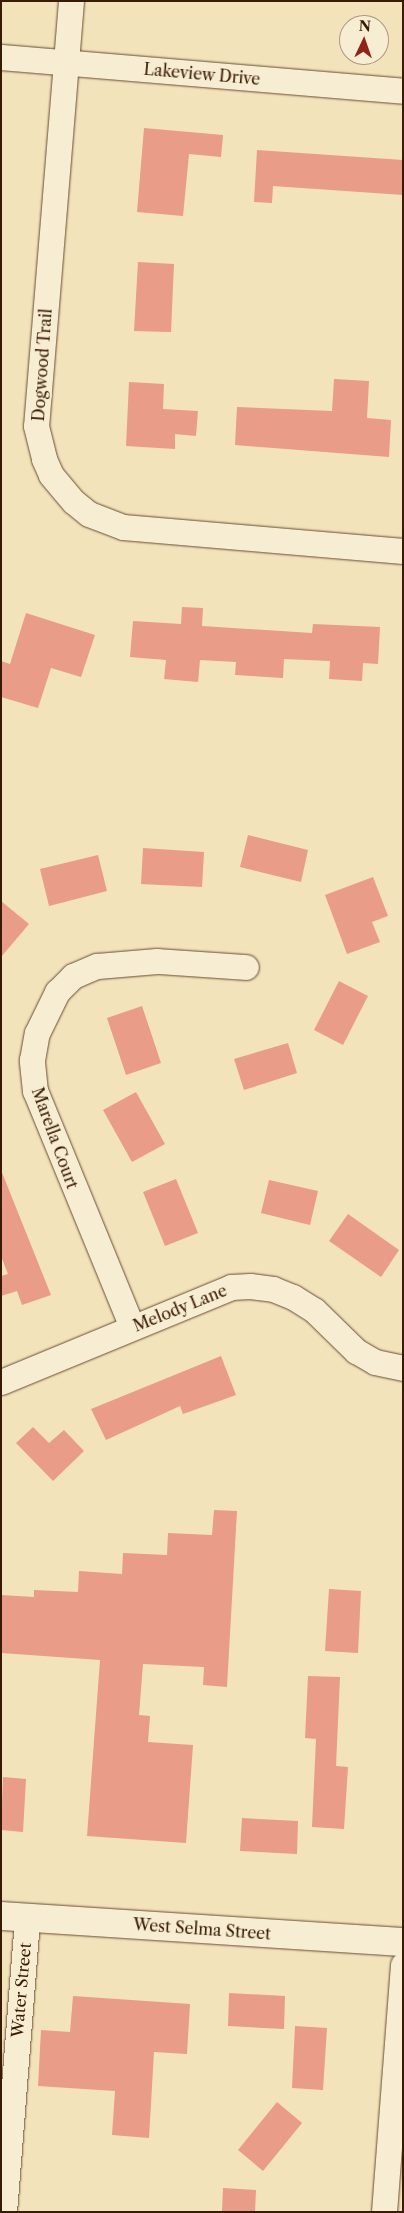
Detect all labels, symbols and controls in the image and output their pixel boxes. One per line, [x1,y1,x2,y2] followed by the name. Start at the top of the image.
[339,15,389,65] north arrow
[358,17,371,35] text: N
[143,59,261,89] street label: Lakeview Drive
[28,308,56,422] street label: Dogwood Trail
[28,1085,82,1191] street label: Marella Court
[130,1280,230,1336] street label: Melody Lane
[132,1915,272,1943] street label: West Selma Street
[7,1942,35,2038] street label: Water Street

